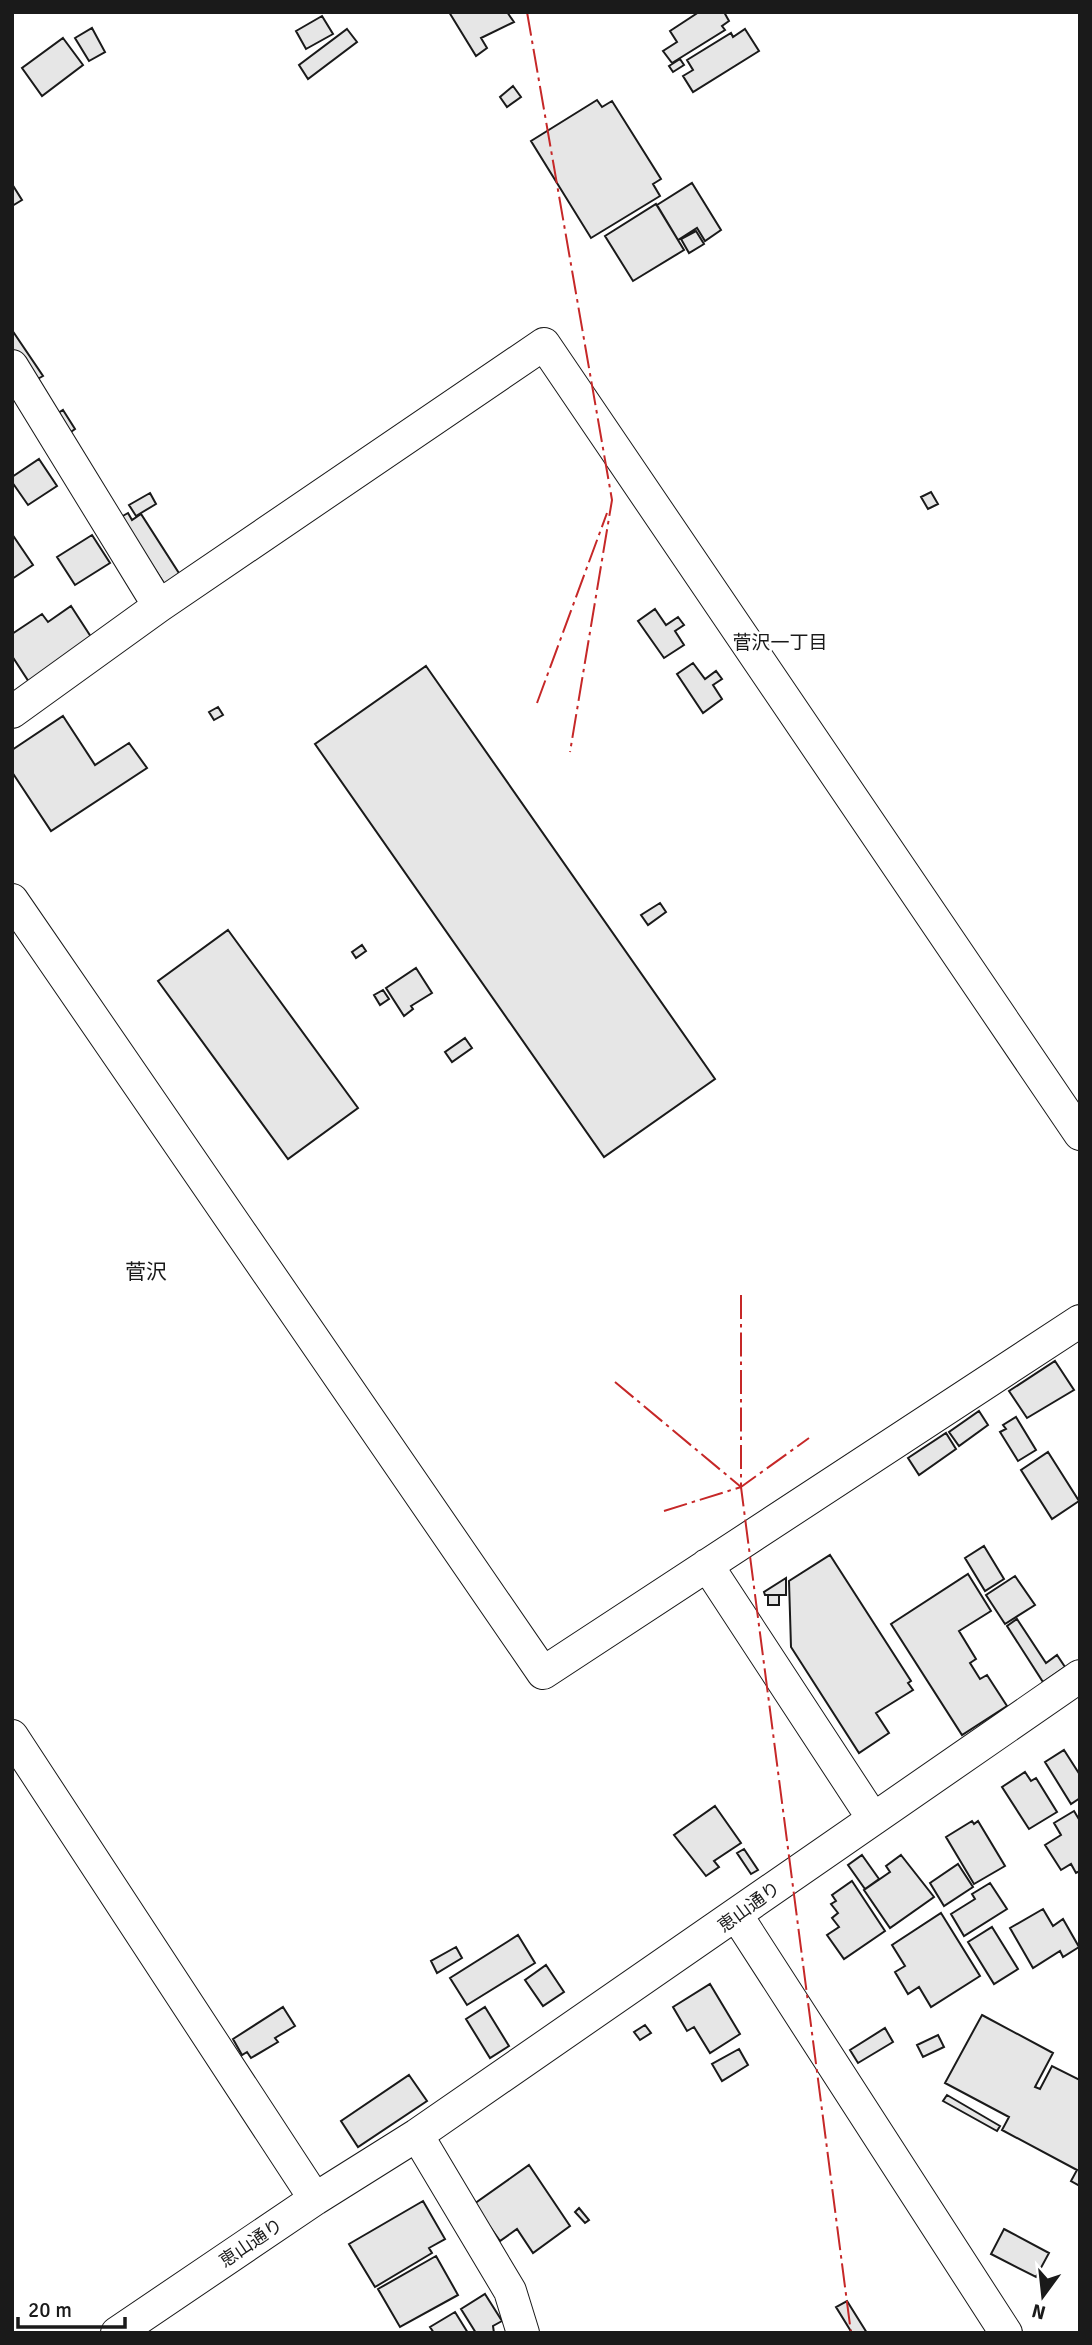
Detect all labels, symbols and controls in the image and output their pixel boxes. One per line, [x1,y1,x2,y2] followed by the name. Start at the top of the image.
[732,631,828,655] district label: 菅沢一丁目
[125,1259,167,1285] district label: 菅沢
[713,1877,785,1937] street label: 恵山通り
[215,2214,287,2272] street label: 恵山通り
[1008,2261,1078,2331] north arrow
[18,2286,124,2330] scale bar
[28,2297,72,2323] text: 20 m
[1029,2298,1048,2325] text: N

